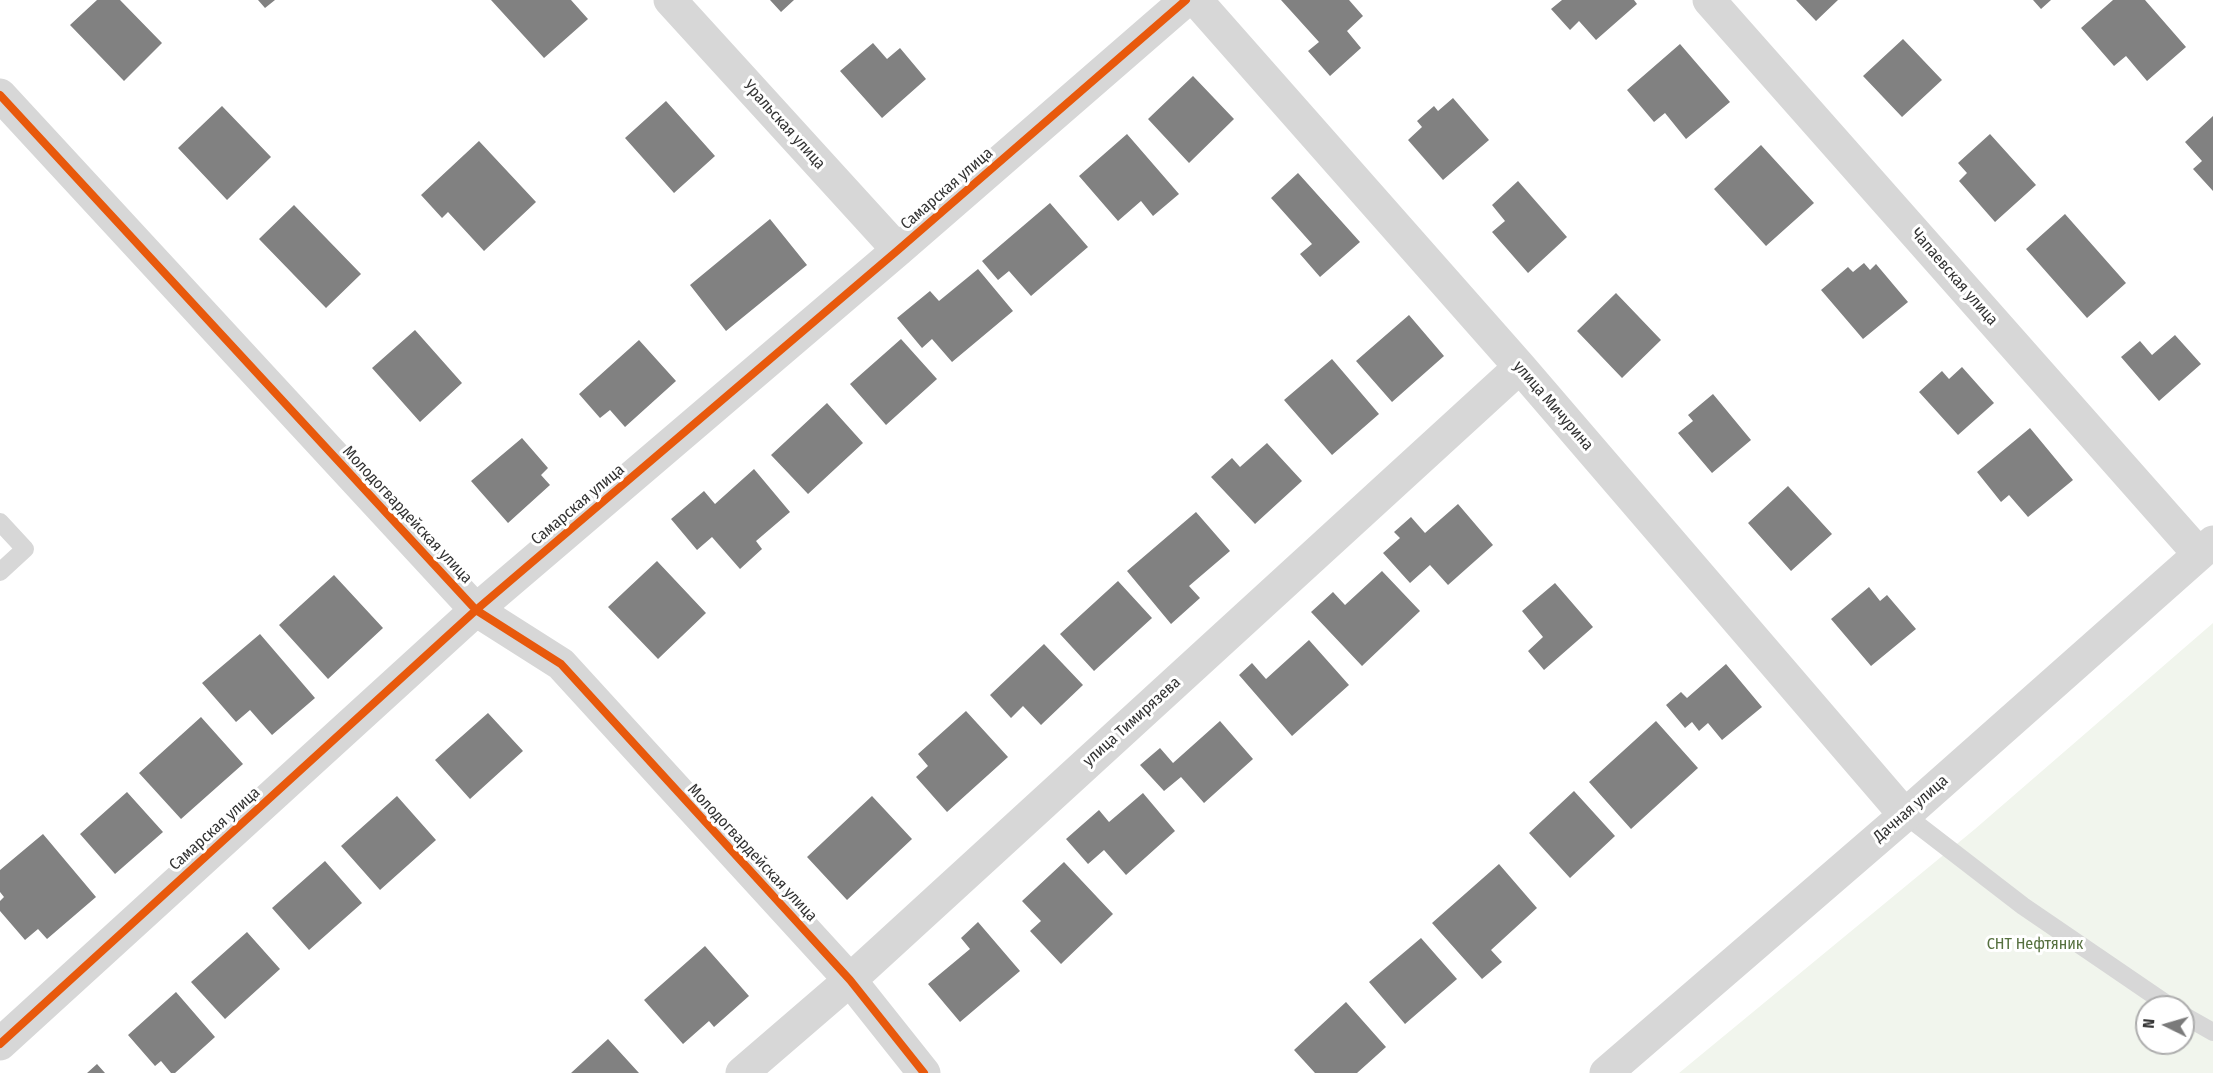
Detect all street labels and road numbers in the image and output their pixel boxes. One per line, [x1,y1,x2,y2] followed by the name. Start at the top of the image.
[739,76,829,174] street label: Уральская улица
[897,144,997,234] street label: Самарская улица
[1907,224,2001,330] street label: Чапаевская улица
[1509,357,1597,455] street label: улица Мичурина
[338,442,476,588] street label: Молодогвардейская улица
[528,460,628,550] street label: Самарская улица
[1079,673,1185,771] street label: улица Тимирязева
[1870,771,1952,847] street label: Дачная улица
[683,780,821,926] street label: Молодогвардейская улица
[166,783,264,875] street label: Самарская улица

